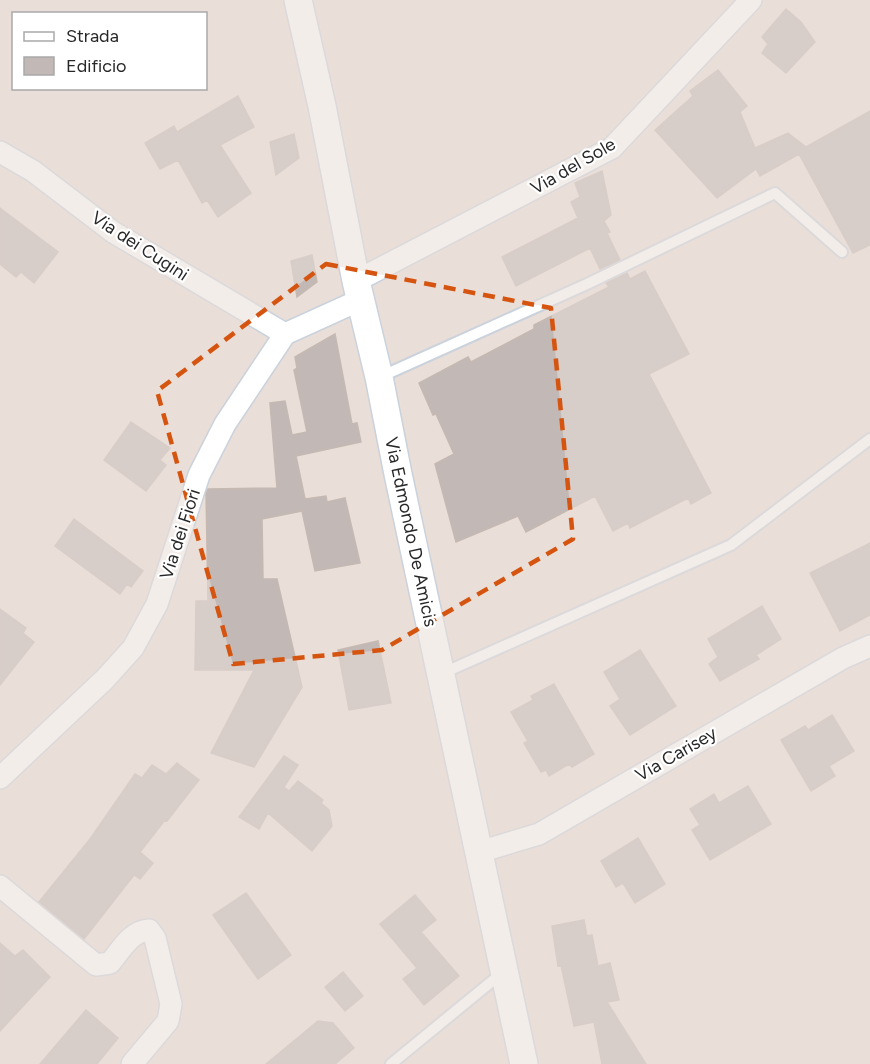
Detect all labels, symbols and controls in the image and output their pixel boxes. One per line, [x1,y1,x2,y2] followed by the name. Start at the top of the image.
[12,12,207,90] legend
[66,25,119,47] text: Strada
[66,55,127,77] text: Edificio
[527,133,619,199] street label: Via del Sole
[87,206,193,286] street label: Via dei Cugini
[380,435,442,629] street label: Via Edmondo De Amicis
[155,486,205,582] street label: Via dei Fiori
[631,722,721,786] street label: Via Carisey

